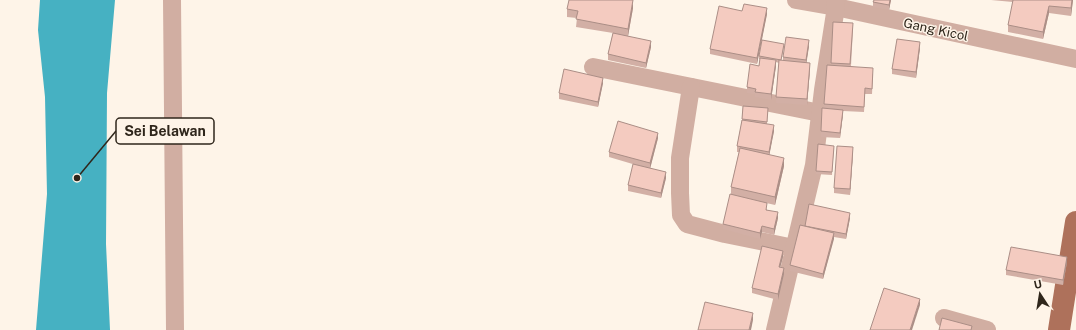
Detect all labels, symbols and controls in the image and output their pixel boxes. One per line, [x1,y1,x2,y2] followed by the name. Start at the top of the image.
[902,15,970,44] street label: Gang Kicol
[116,118,214,144] callout: Sei Belawan
[124,123,206,139] text: Sei Belawan
[1020,274,1060,314] north arrow
[1033,278,1043,291] text: U

